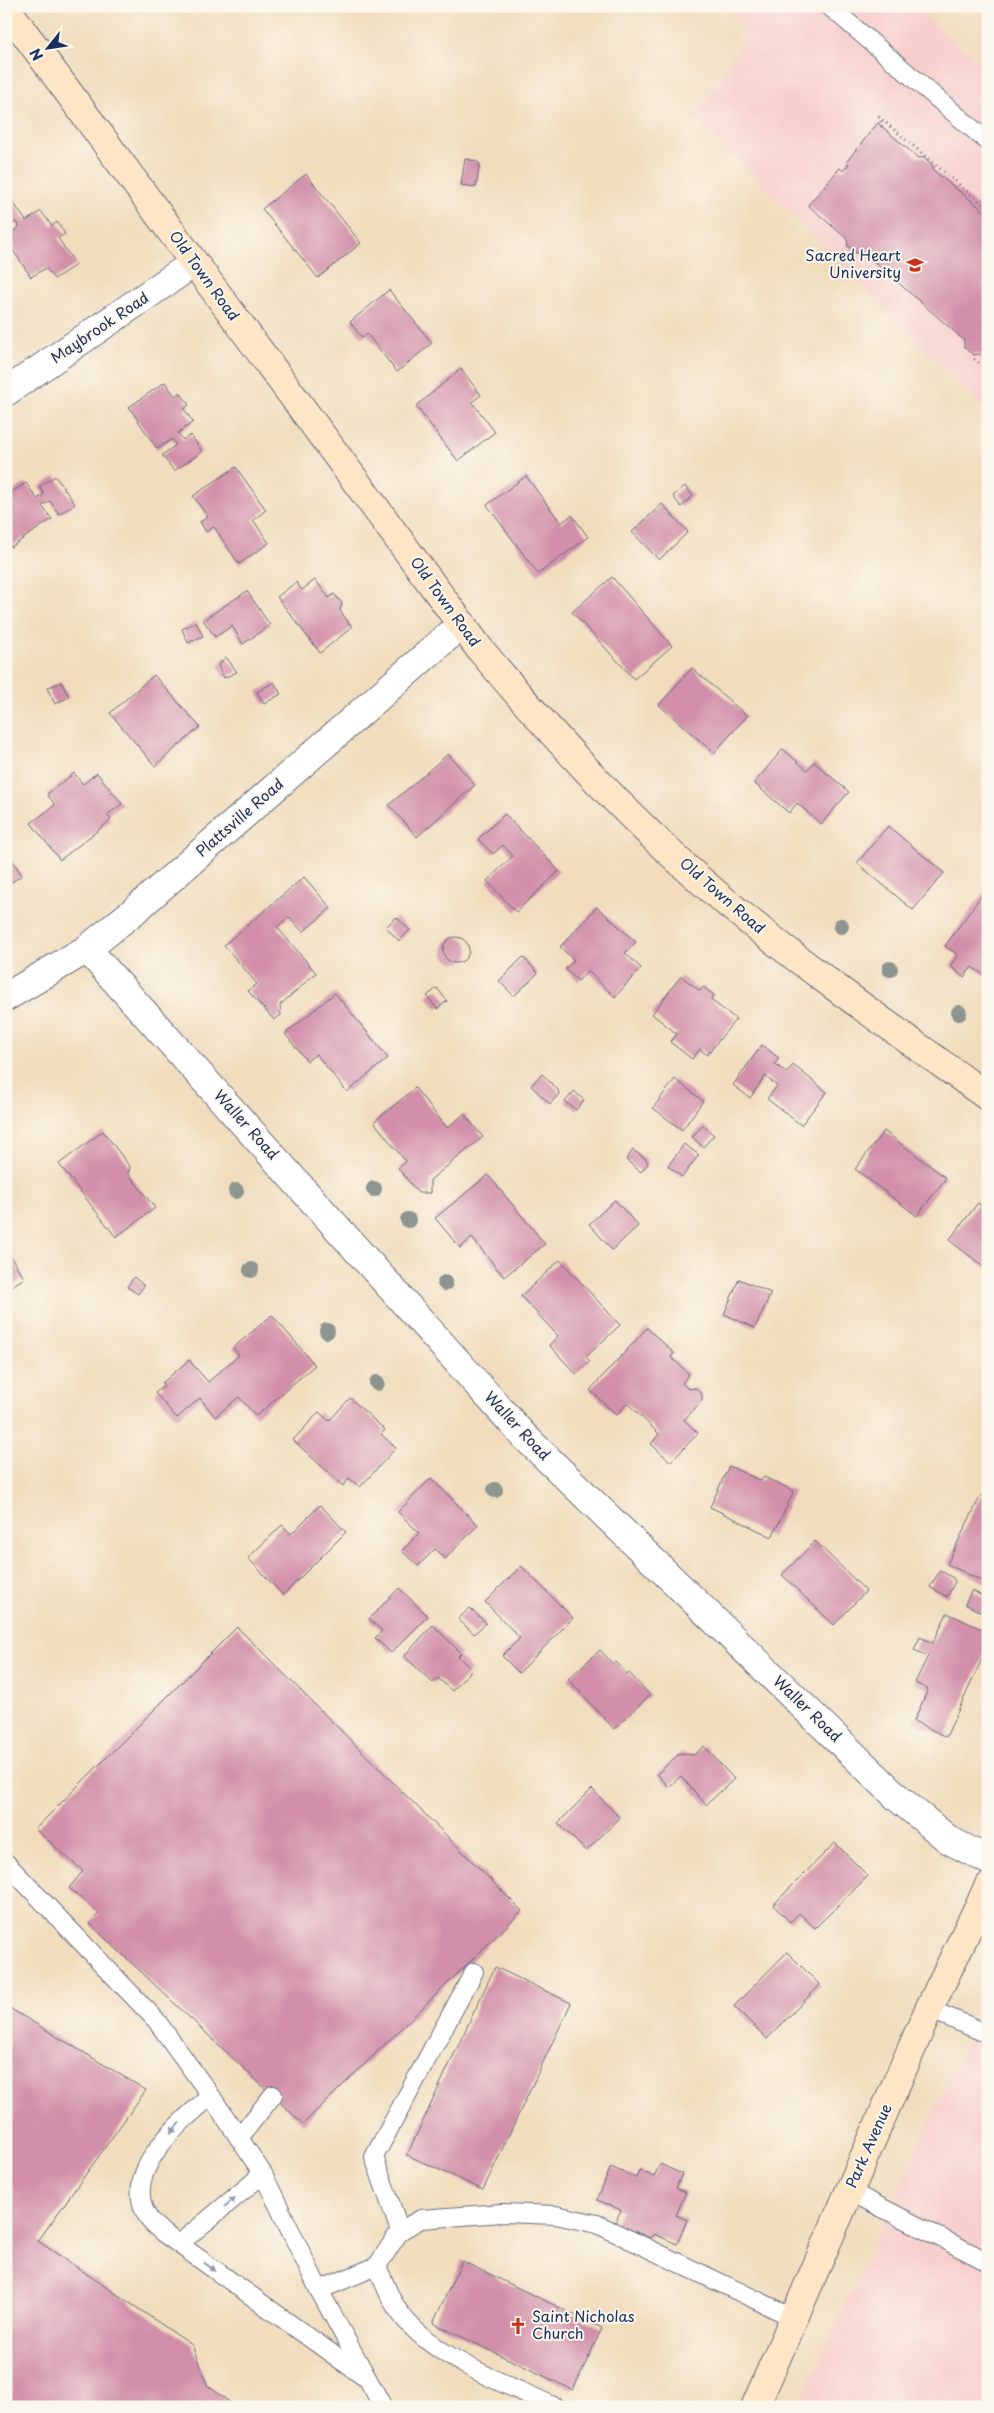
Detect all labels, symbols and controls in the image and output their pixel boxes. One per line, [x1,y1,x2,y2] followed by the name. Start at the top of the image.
[22,22,72,72] north arrow
[24,45,48,65] text: N
[165,225,246,325] street label: Old Town Road
[805,243,901,283] place label: Sacred Heart University
[905,255,925,275] school or university icon: Sacred Heart University
[45,285,153,368] street label: Maybrook Road
[406,551,487,651] street label: Old Town Road
[190,772,288,862] street label: Plattsville Road
[675,851,771,939] street label: Old Town Road
[209,1084,285,1164] street label: Waller Road
[480,1385,556,1465] street label: Waller Road
[769,1669,848,1747] street label: Waller Road
[839,2099,897,2191] street label: Park Avenue
[169,2122,180,2134] one-way arrow
[223,2196,235,2208] one-way arrow
[203,2262,217,2272] one-way arrow
[532,2304,635,2344] place label: Saint Nicholas Church
[508,2316,528,2336] church icon: Saint Nicholas Church

